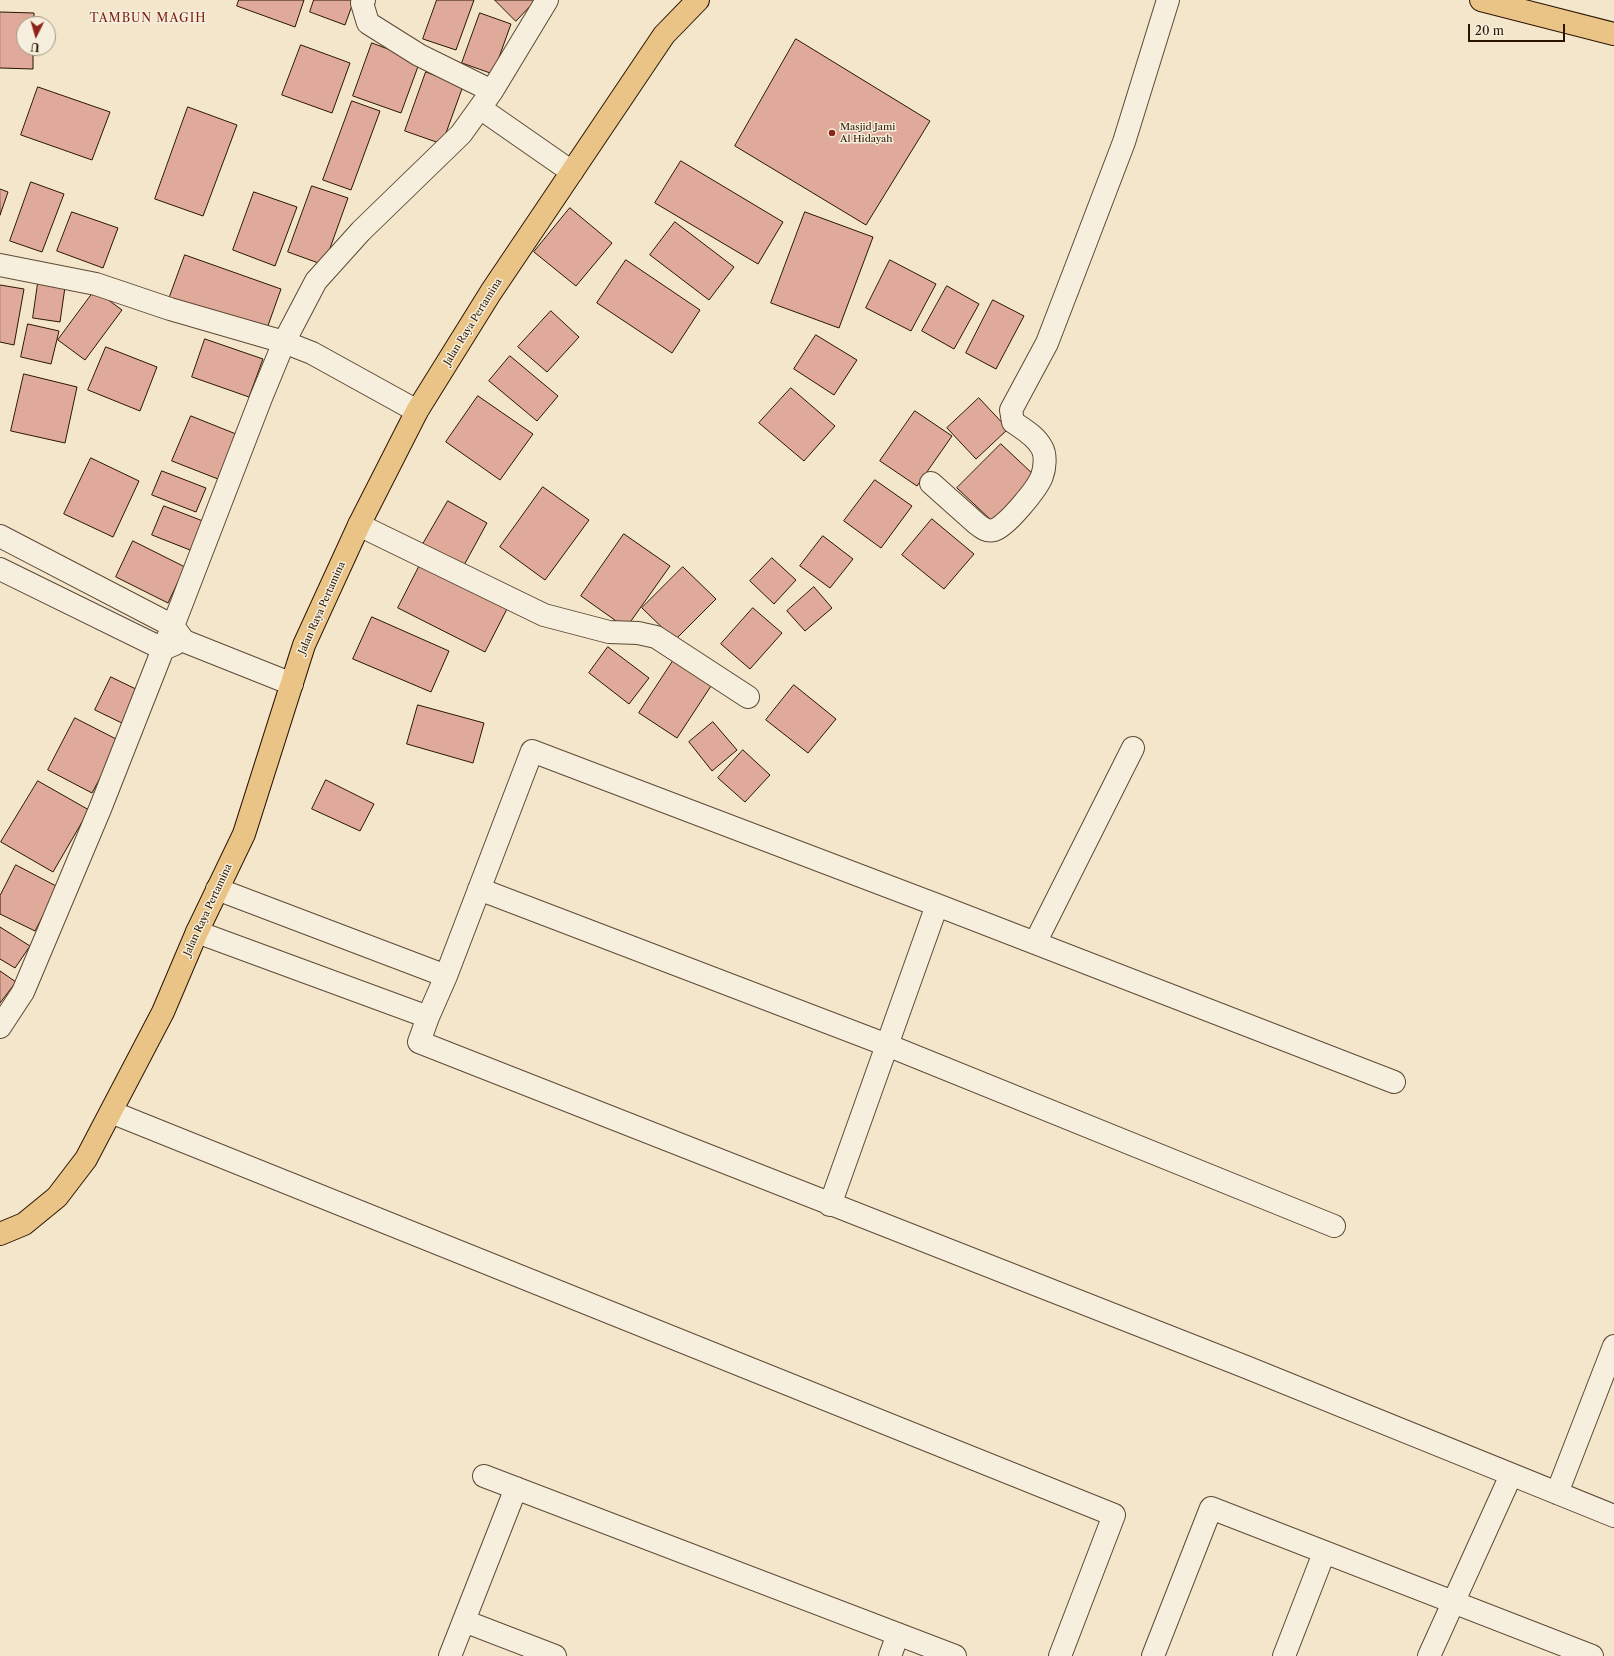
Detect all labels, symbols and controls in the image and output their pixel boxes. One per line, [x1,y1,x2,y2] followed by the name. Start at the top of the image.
[90,12,206,26] district label: TAMBUN MAGIH
[16,16,56,56] north arrow
[1470,16,1567,42] scale bar
[1475,23,1504,38] text: 20 m
[30,40,40,54] text: U
[840,121,895,144] place label: Masjid Jami Al Hidayah
[827,128,837,138] marker: Masjid Jami Al Hidayah
[441,276,505,368] street label: Jalan Raya Pertamina
[296,560,348,656] street label: Jalan Raya Pertamina
[181,862,235,958] street label: Jalan Raya Pertamina

